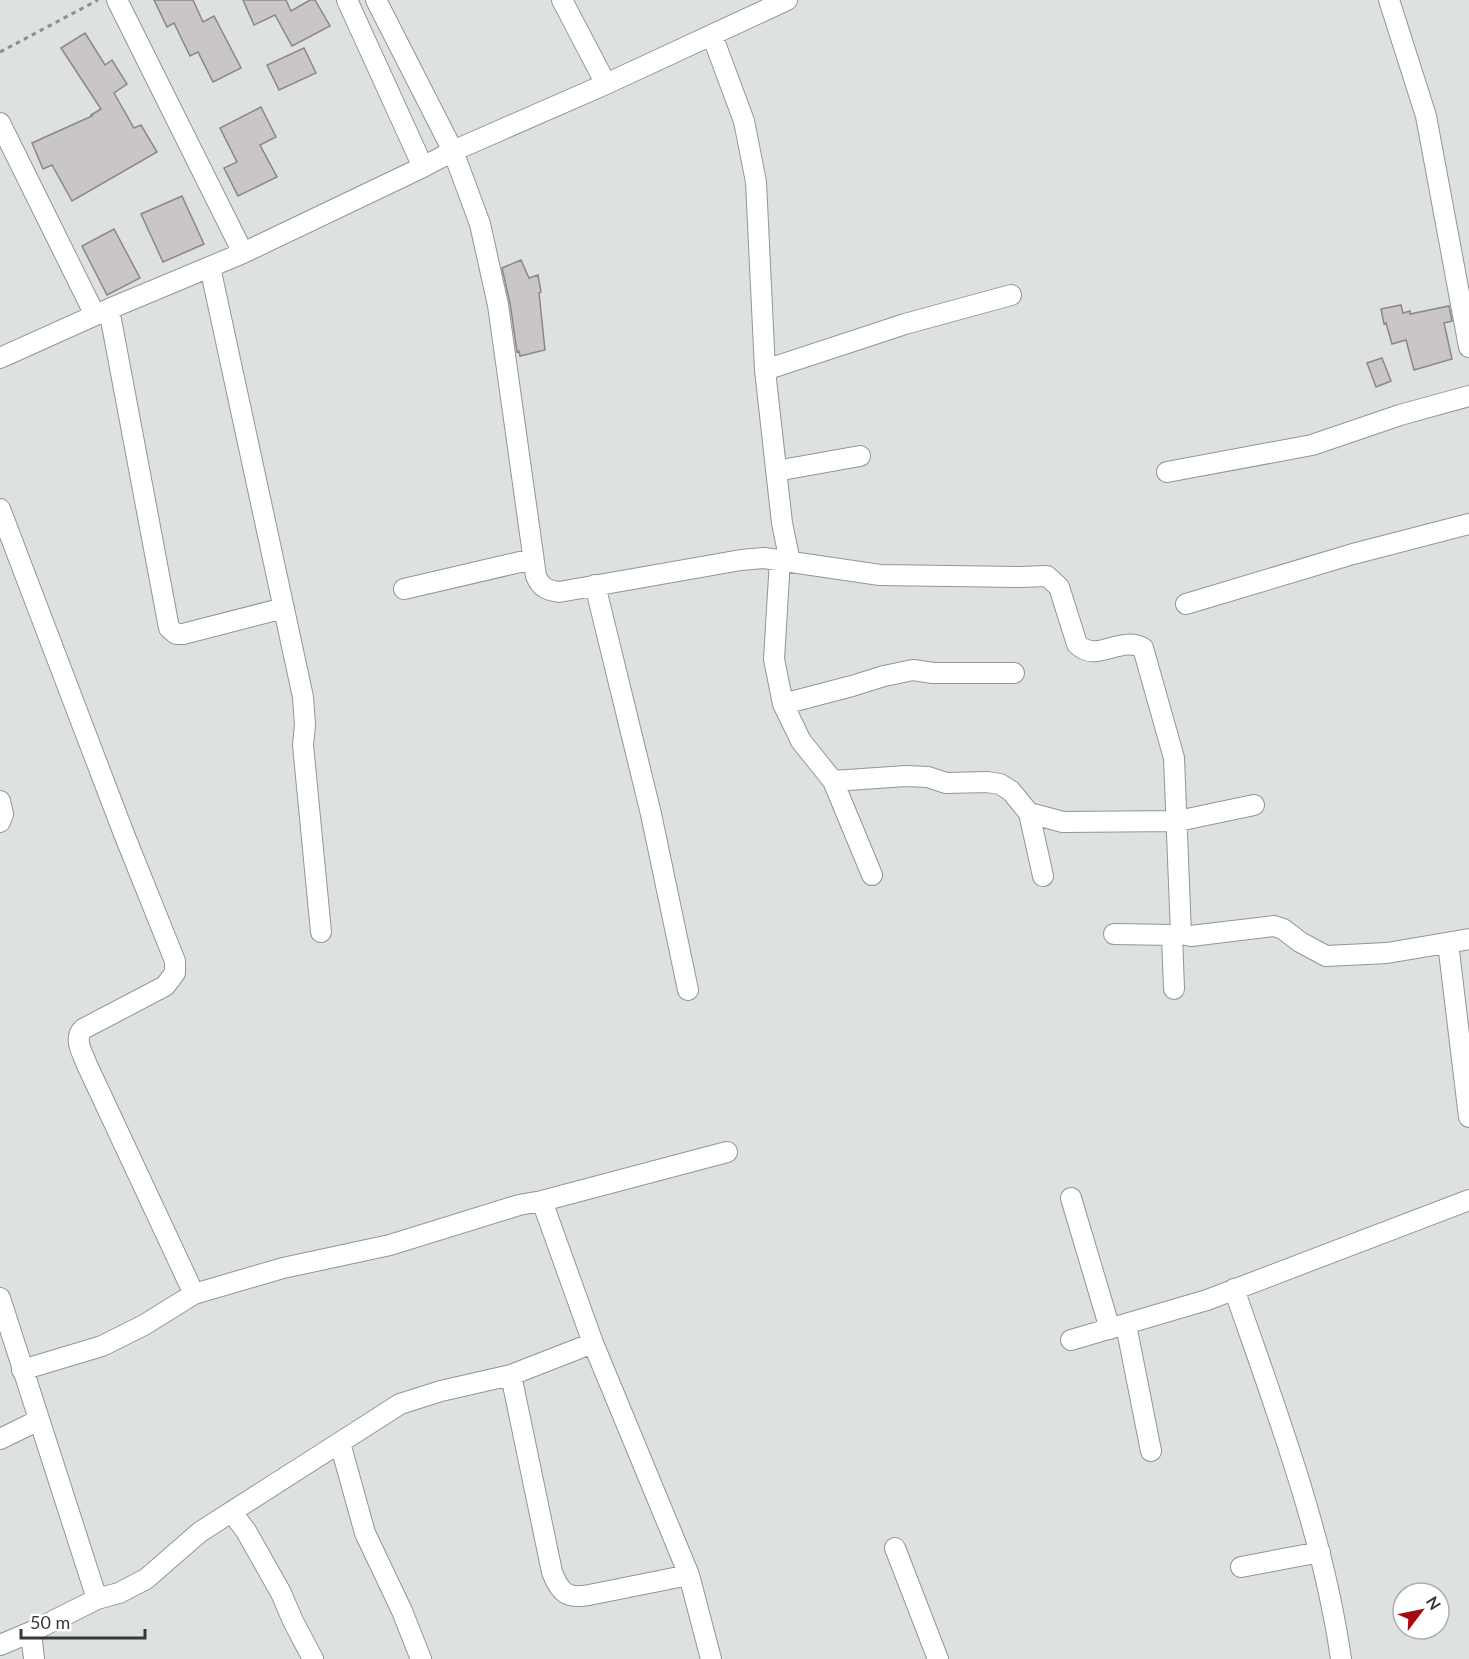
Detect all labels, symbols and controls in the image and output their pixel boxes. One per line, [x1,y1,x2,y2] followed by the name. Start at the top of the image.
[1391,1581,1451,1641] north arrow
[1423,1593,1445,1613] text: N
[21,1602,146,1640] scale bar
[30,1611,70,1633] text: 50 m

